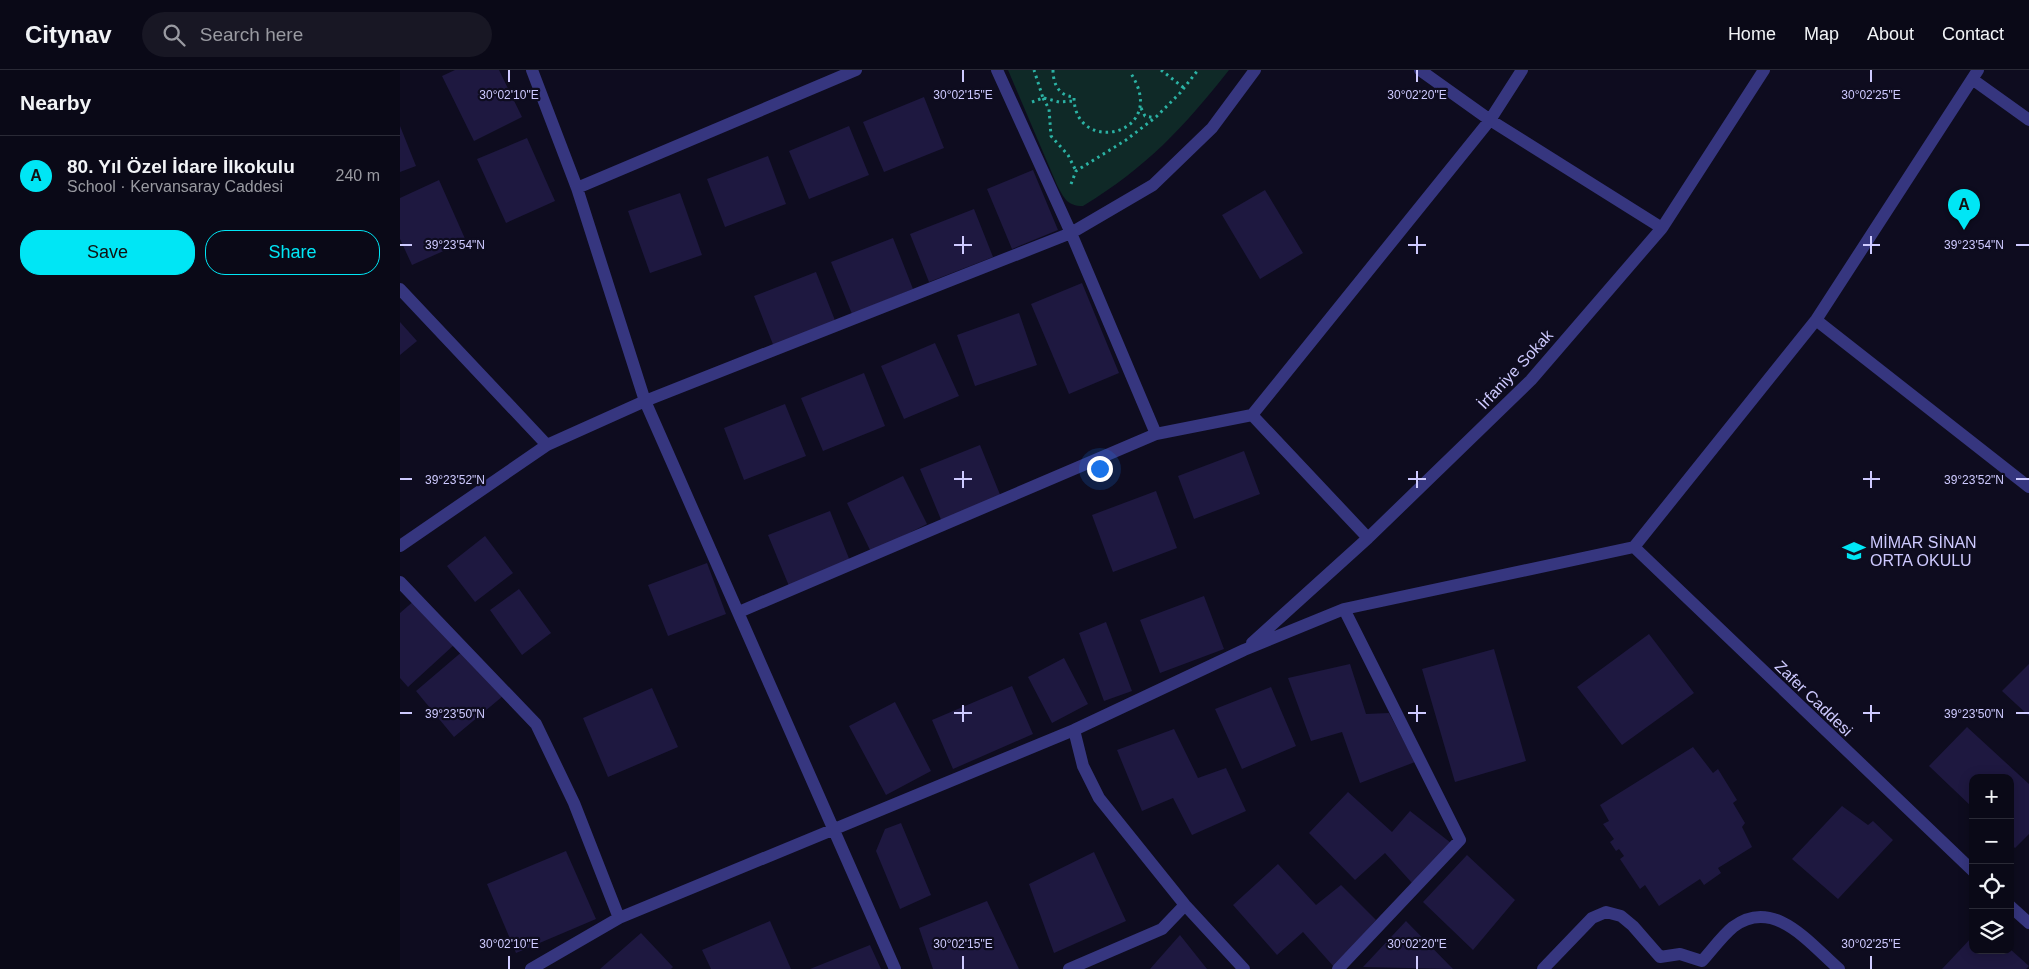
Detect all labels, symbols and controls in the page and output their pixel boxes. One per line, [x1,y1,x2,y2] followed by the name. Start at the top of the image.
[142,12,492,57] search box
[25,21,112,48] text: Citynav
[160,21,188,49] icon: search
[200,24,303,45] text: Search here
[1728,24,1776,44] text: Home
[1804,24,1839,44] text: Map
[1867,24,1914,44] text: About
[1942,24,2004,44] text: Contact
[479,88,539,102] text: 30°02'10"E
[933,88,993,102] text: 30°02'15"E
[1387,88,1447,102] text: 30°02'20"E
[1841,88,1901,102] text: 30°02'25"E
[20,91,91,114] text: Nearby
[67,156,295,177] text: 80. Yıl Özel İdare İlkokulu
[30,167,42,184] text: A
[336,167,380,184] text: 240 m
[67,178,283,195] text: School · Kervansaray Caddesi
[1948,189,1980,230] pin: A
[20,230,195,275] button: Save
[205,230,380,275] button: Share
[425,238,485,252] text: 39°23'54"N
[1944,238,2004,252] text: 39°23'54"N
[1474,325,1557,412] street label: İrfaniye Sokak
[1087,456,1113,482] your location
[425,473,485,487] text: 39°23'52"N
[1944,473,2004,487] text: 39°23'52"N
[1870,533,1977,569] place label: MİMAR SİNAN ORTA OKULU
[1841,538,1867,564] school or university icon: MİMAR SİNAN ORTA OKULU
[1772,657,1856,739] street label: Zafer Caddesi
[425,707,485,721] text: 39°23'50"N
[1944,707,2004,721] text: 39°23'50"N
[1969,774,2014,954] map controls
[1969,774,2014,819] button: +
[1969,819,2014,864] button: −
[1969,864,2014,909] button: locate
[1969,909,2014,954] button: layers
[479,937,539,951] text: 30°02'10"E
[933,937,993,951] text: 30°02'15"E
[1387,937,1447,951] text: 30°02'20"E
[1841,937,1901,951] text: 30°02'25"E

